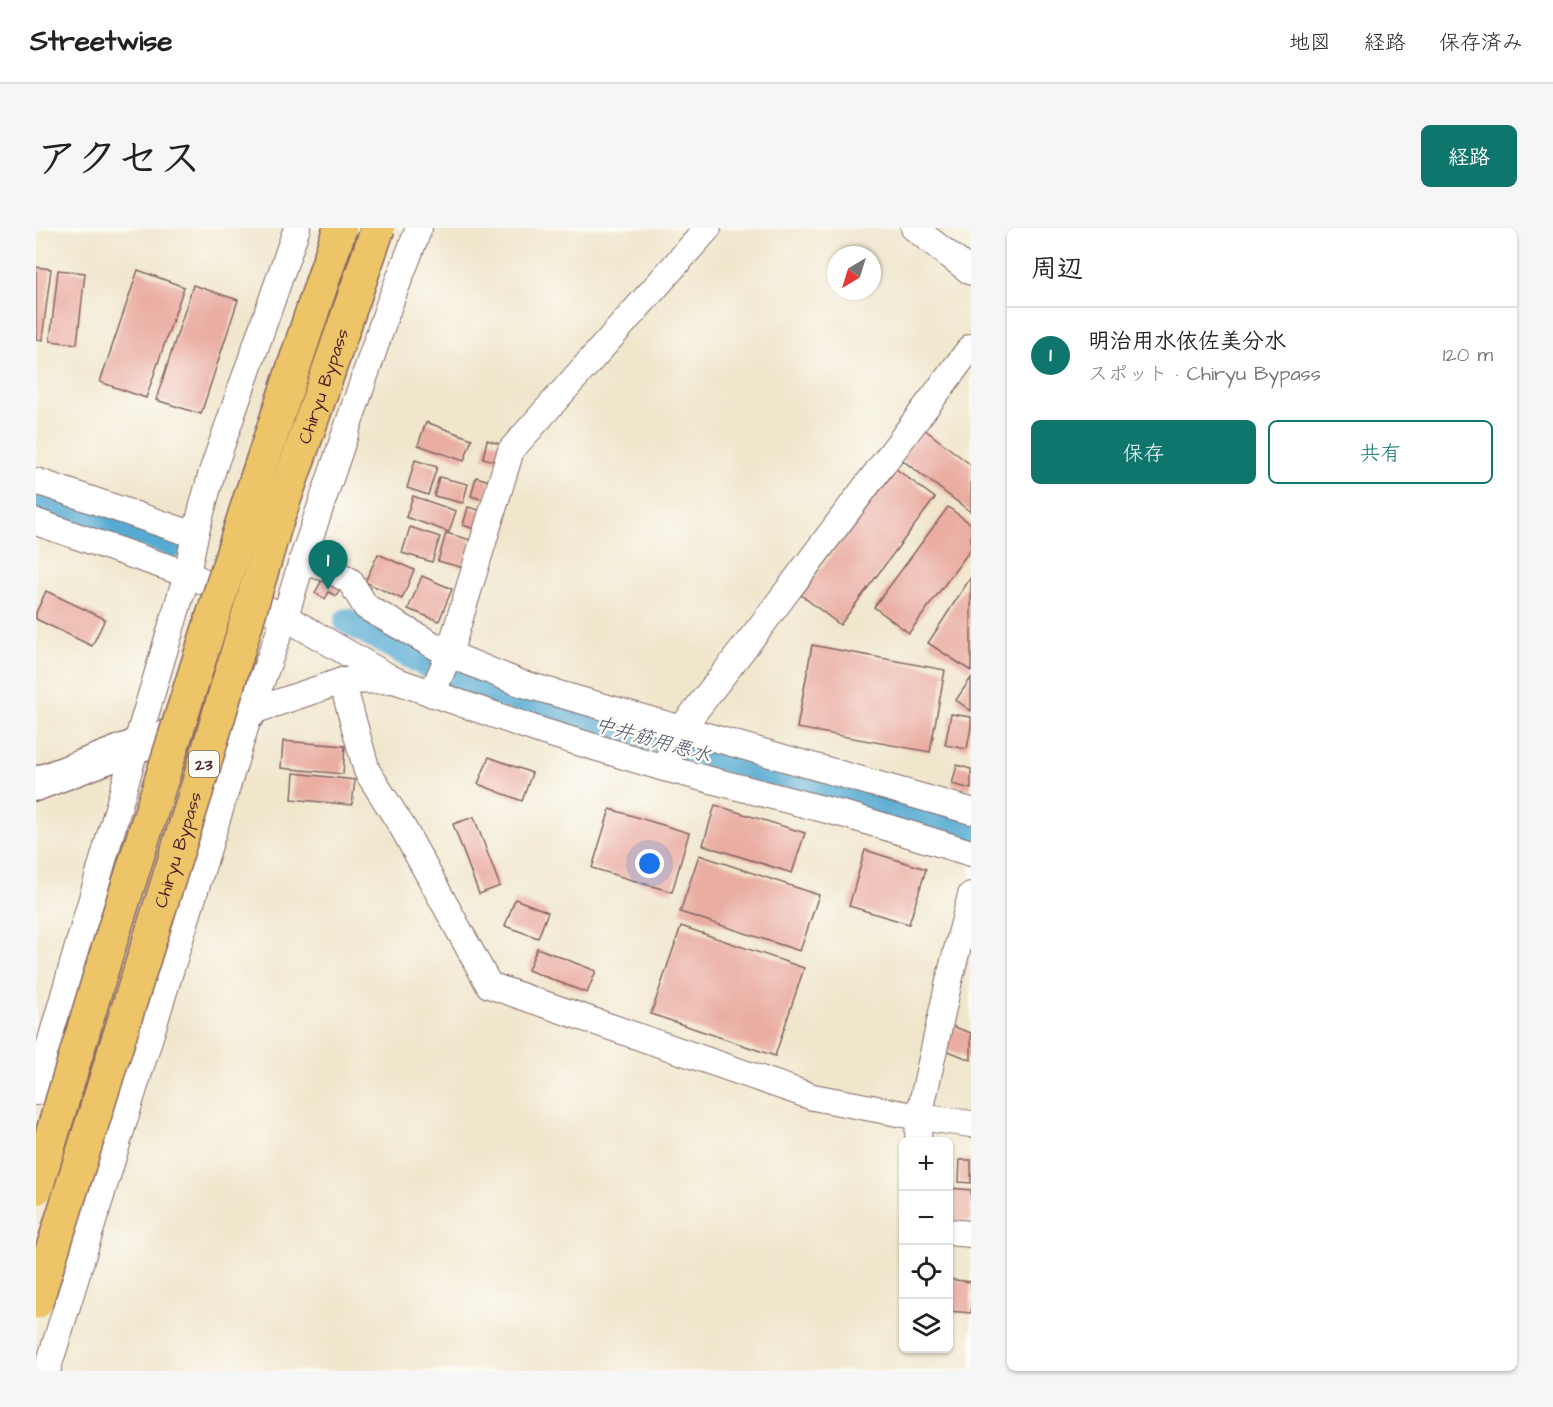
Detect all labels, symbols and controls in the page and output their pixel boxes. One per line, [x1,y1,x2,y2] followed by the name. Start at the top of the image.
[30,22,172,61] text: Streetwise
[1289,28,1331,57] text: 地図
[1364,28,1406,57] text: 経路
[1439,28,1523,57] text: 保存済み
[1421,125,1517,187] button: 経路
[36,131,201,189] text: アクセス
[827,246,881,300] north arrow
[1031,251,1083,287] text: 周辺
[292,325,355,447] street label: Chiryu Bypass
[1088,326,1286,357] text: 明治用水依佐美分水
[1049,341,1052,369] text: 1
[1443,341,1493,369] text: 120 m
[1088,360,1321,388] text: スポット · Chiryu Bypass
[1031,420,1256,484] button: 保存
[1268,420,1493,484] button: 共有
[308,540,348,590] pin: 1
[591,710,714,770] water label: 中井筋用悪水
[189,751,219,777] road number: 23
[148,789,208,911] street label: Chiryu Bypass
[635,849,664,878] your location
[899,1137,953,1353] map controls
[899,1137,953,1191] button: +
[899,1191,953,1245] button: −
[899,1245,953,1299] button: locate
[899,1299,953,1353] button: layers

